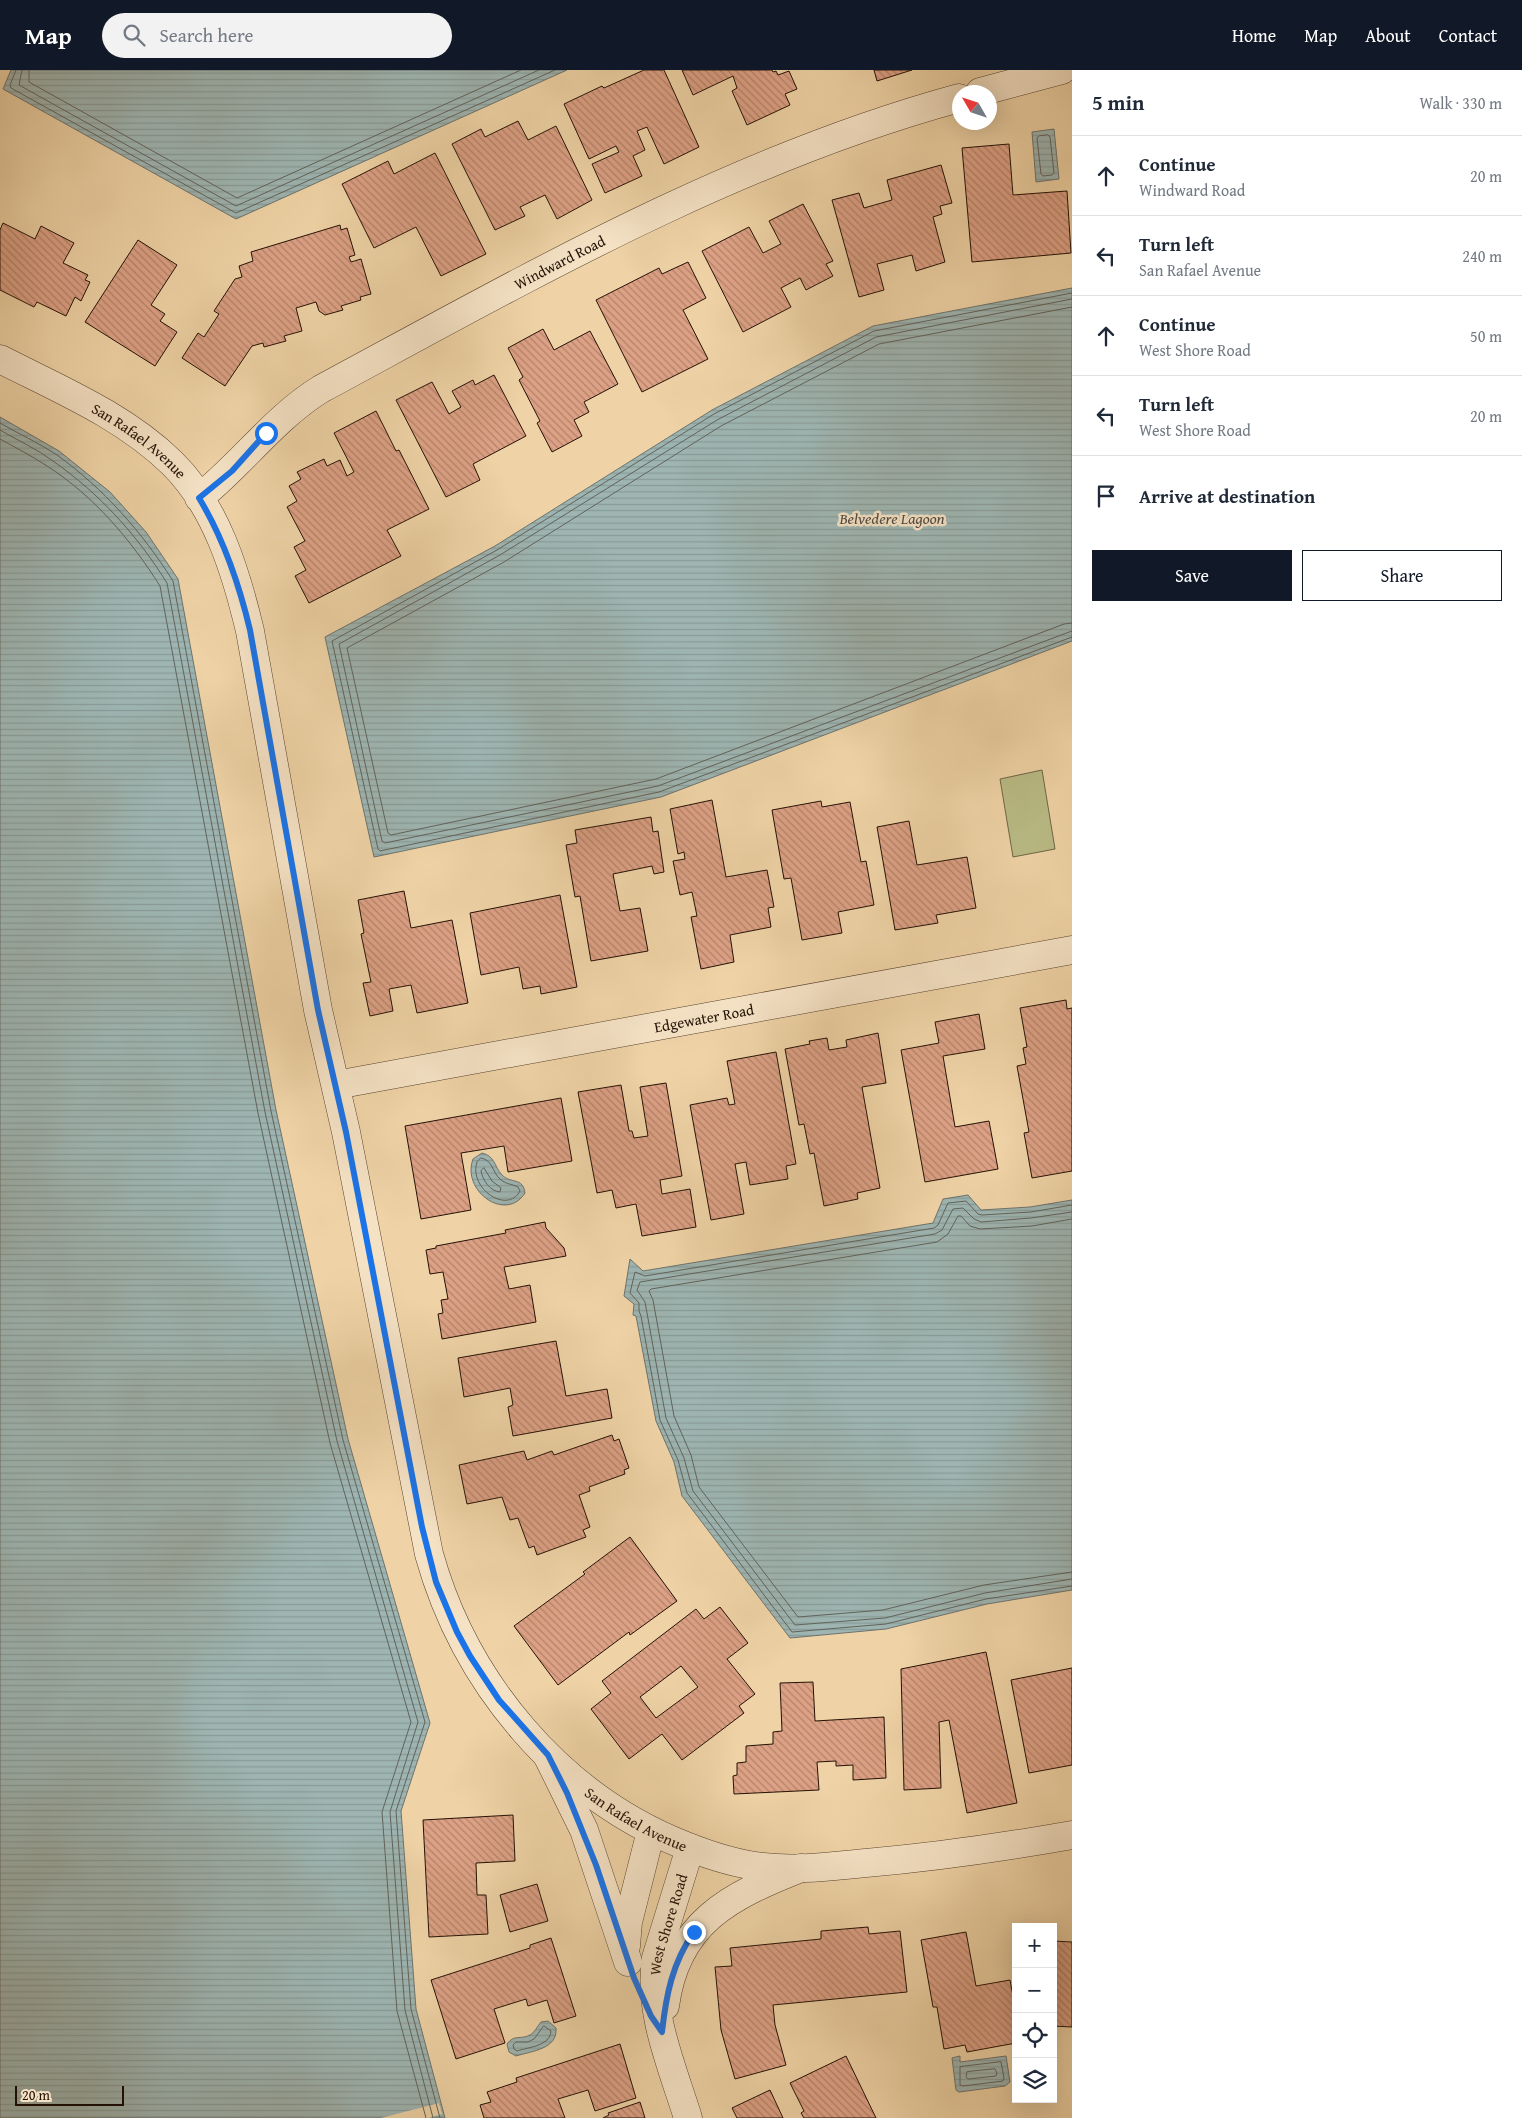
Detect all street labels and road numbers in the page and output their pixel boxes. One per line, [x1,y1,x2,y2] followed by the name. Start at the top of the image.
[510,230,608,294] street label: Windward Road
[88,397,192,483] street label: San Rafael Avenue
[652,998,755,1037] street label: Edgewater Road
[581,1782,690,1856] street label: San Rafael Avenue
[644,1871,692,1976] street label: West Shore Road

